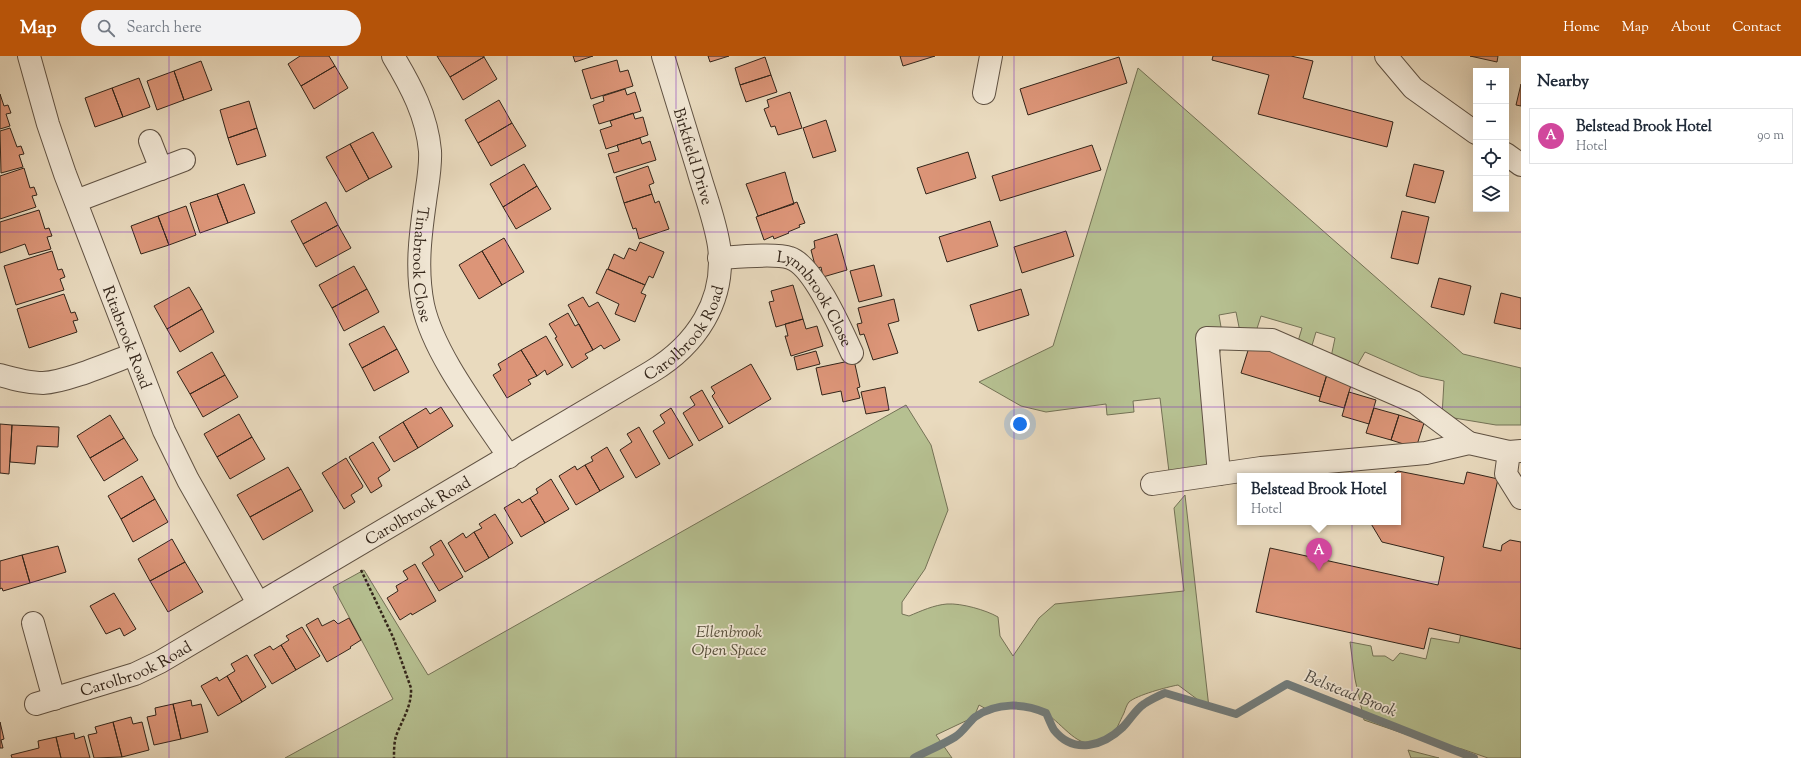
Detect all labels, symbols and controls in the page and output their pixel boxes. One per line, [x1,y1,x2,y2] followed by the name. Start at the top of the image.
[81,10,361,46] search box
[20,15,57,42] text: Map
[95,17,117,39] icon: search
[127,18,202,39] text: Search here
[1563,18,1600,38] text: Home
[1622,18,1649,38] text: Map
[1671,18,1710,38] text: About
[1732,18,1781,38] text: Contact
[1473,68,1509,212] map controls
[1473,68,1509,104] button: +
[1537,70,1589,94] text: Nearby
[1473,104,1509,140] button: −
[666,105,717,208] street label: Birkfield Drive
[1576,117,1712,138] text: Belstead Brook Hotel
[1546,127,1556,145] text: A
[1757,127,1784,145] text: 90 m
[1576,138,1607,156] text: Hotel
[1473,140,1509,176] button: locate
[1473,176,1509,212] button: layers
[405,205,436,326] street label: Tinabrook Close
[775,247,857,351] street label: Lynnbrook Close
[95,283,156,393] street label: Ritabrook Road
[640,283,731,388] street label: Carolbrook Road
[1010,414,1030,434] your location
[361,472,476,552] street label: Carolbrook Road
[1237,473,1401,525] popup
[1251,480,1387,501] text: Belstead Brook Hotel
[1251,501,1282,519] text: Hotel
[1306,538,1332,571] pin: A
[692,622,767,663] park label: Ellenbrook Open Space
[78,637,197,704] street label: Carolbrook Road
[1300,665,1400,724] water label: Belstead Brook

